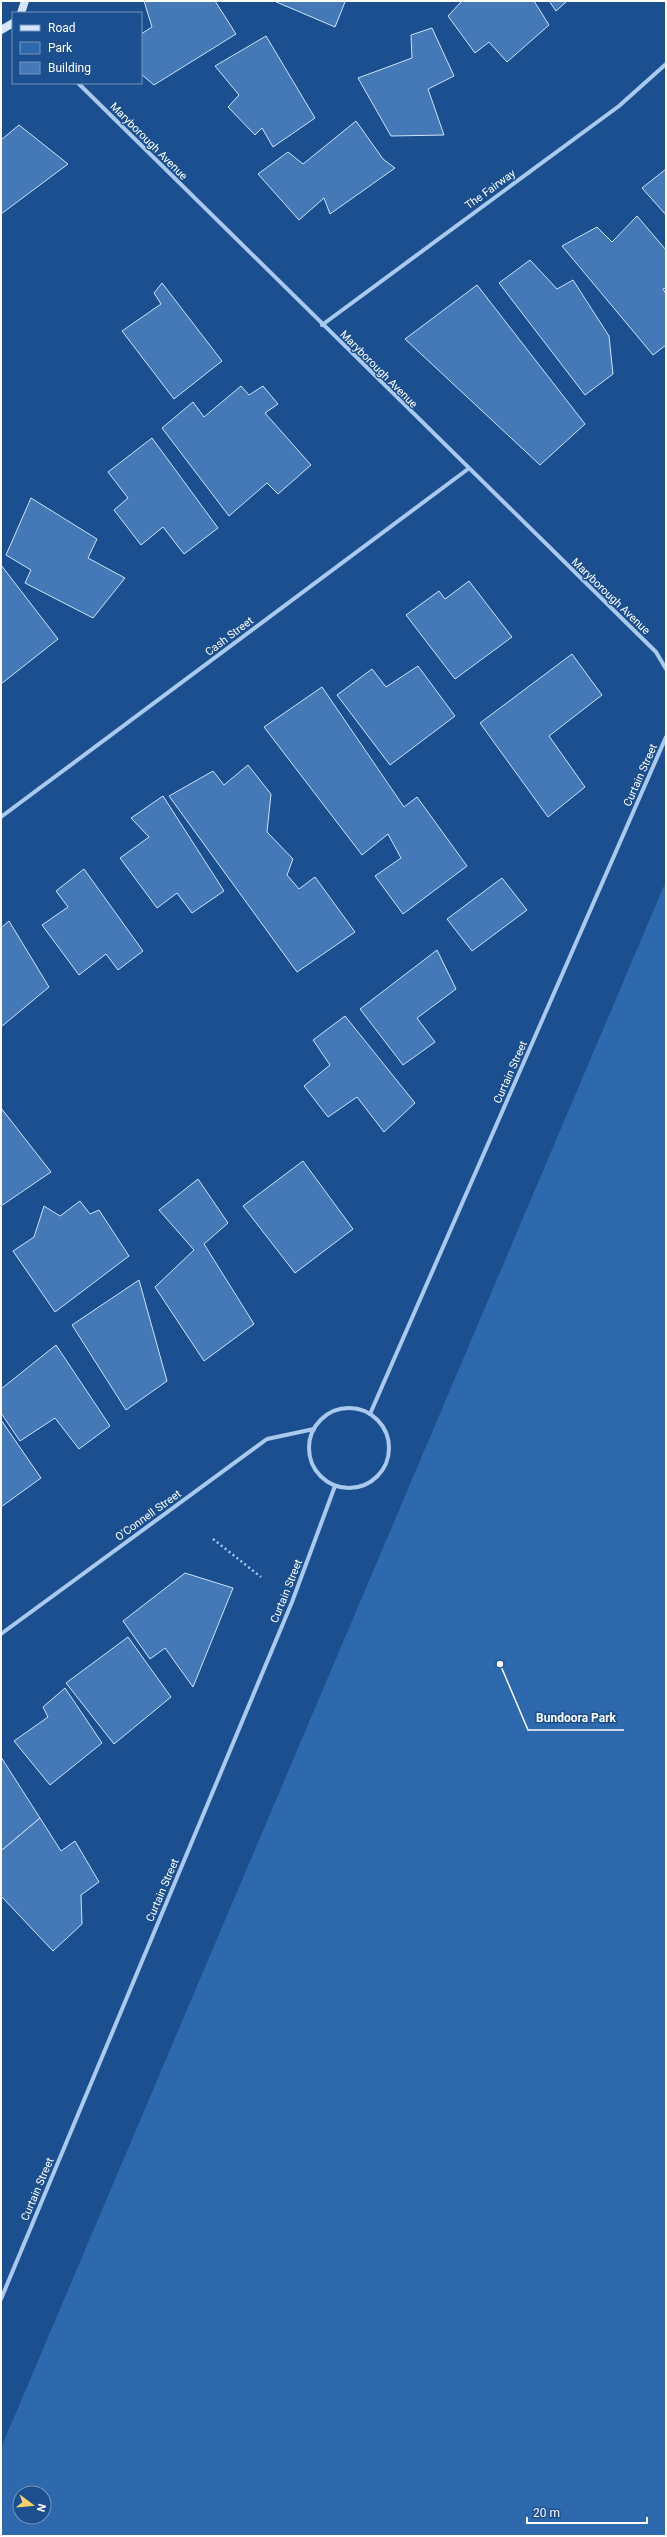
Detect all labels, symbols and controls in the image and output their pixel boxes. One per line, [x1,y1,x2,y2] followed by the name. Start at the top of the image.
[12,12,142,84] legend
[48,21,76,35] text: Road
[48,41,73,55] text: Park
[48,61,91,75] text: Building
[107,100,190,183] street label: Maryborough Avenue
[463,166,519,212] street label: The Fairway
[337,328,420,411] street label: Maryborough Avenue
[569,556,653,637] street label: Maryborough Avenue
[203,614,256,659] street label: Cash Street
[621,741,660,809] street label: Curtain Street
[491,1038,530,1106] street label: Curtain Street
[113,1487,184,1544] street label: O'Connell Street
[268,1557,305,1625] street label: Curtain Street
[528,1706,624,1730] callout: Bundoora Park
[536,1711,617,1725] text: Bundoora Park
[143,1856,182,1924] street label: Curtain Street
[18,2155,57,2223] street label: Curtain Street
[12,2485,52,2525] north arrow
[527,2499,647,2525] scale bar
[34,2502,48,2513] text: N
[533,2506,560,2520] text: 20 m

